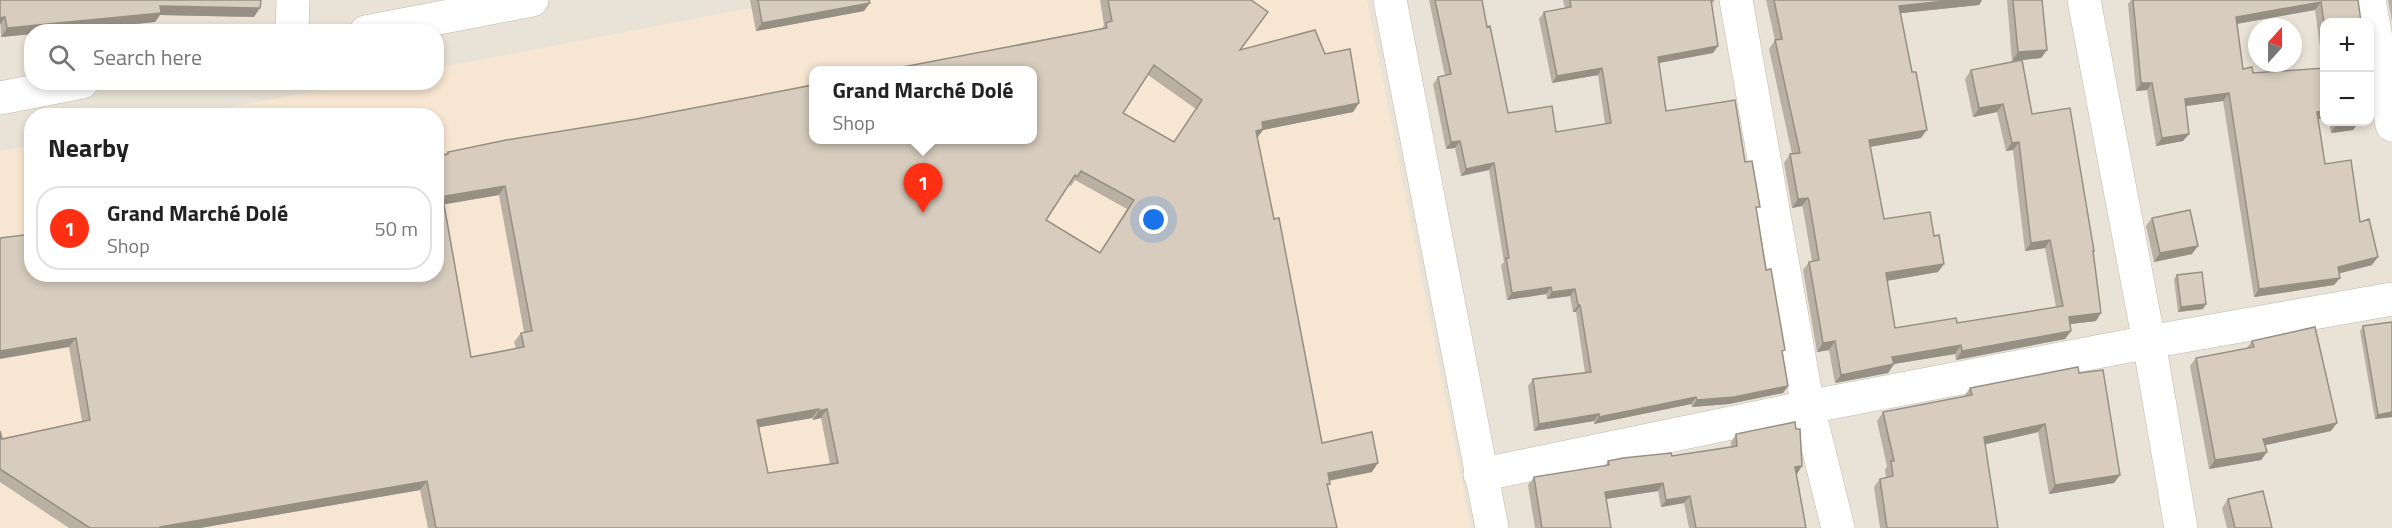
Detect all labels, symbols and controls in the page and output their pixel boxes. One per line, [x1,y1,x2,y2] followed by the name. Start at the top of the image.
[2248,18,2302,72] north arrow
[2320,18,2374,126] map controls
[2320,18,2374,72] button: +
[24,24,444,90] search box
[93,40,202,74] text: Search here
[45,41,78,74] icon: search
[809,66,1037,144] popup
[2320,72,2374,126] button: −
[832,73,1014,107] text: Grand Marché Dolé
[832,107,875,138] text: Shop
[48,128,129,167] text: Nearby
[904,164,942,213] pin: 1
[107,196,288,230] text: Grand Marché Dolé
[1139,205,1168,234] your location
[64,213,75,244] text: 1
[374,213,418,244] text: 50 m
[107,230,150,261] text: Shop

